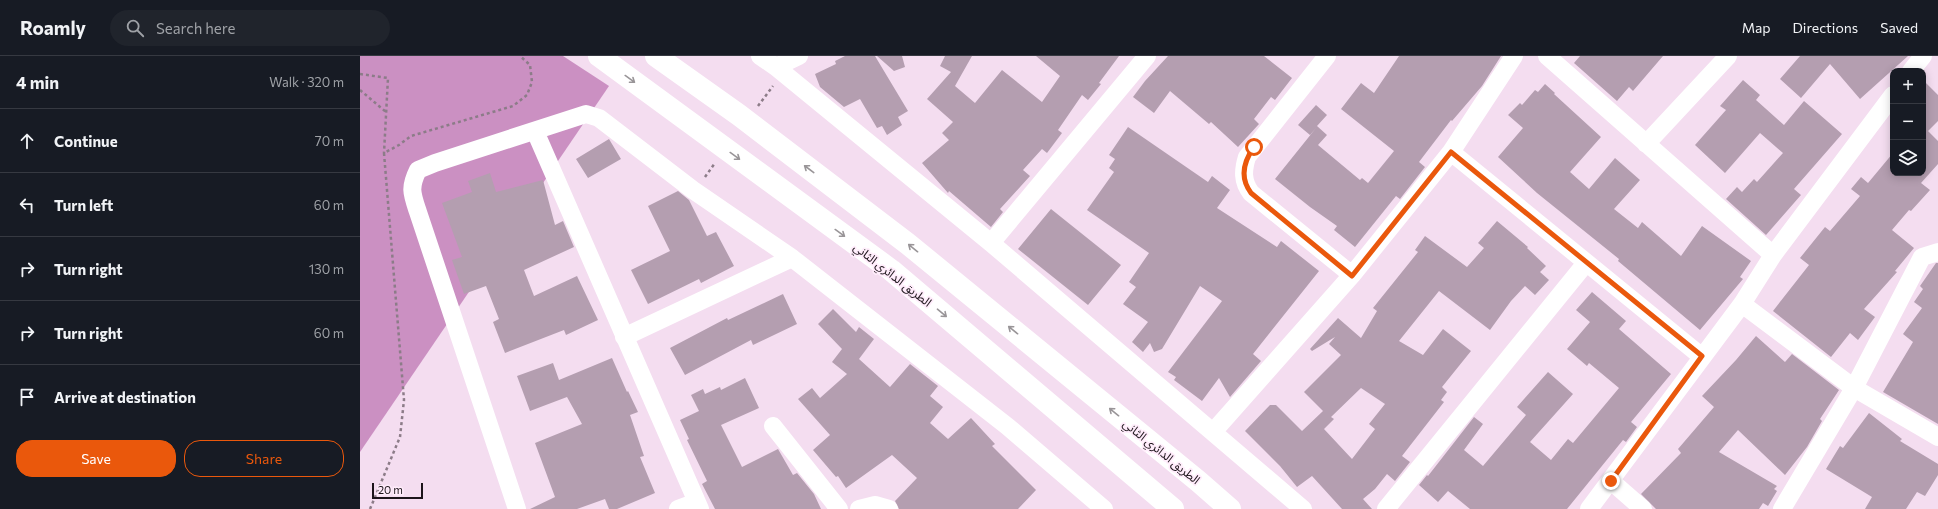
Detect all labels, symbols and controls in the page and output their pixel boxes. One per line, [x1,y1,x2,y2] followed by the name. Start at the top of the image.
[110,10,390,46] search box
[20,16,86,39] text: Roamly
[124,17,146,39] icon: search
[156,19,235,37] text: Search here
[1742,19,1771,36] text: Map
[1793,19,1858,36] text: Directions
[1880,19,1918,36] text: Saved
[1890,68,1926,176] map controls
[1890,68,1926,104] button: +
[16,72,59,93] text: 4 min
[269,74,344,90] text: Walk · 320 m
[625,75,636,83] one-way arrow
[1890,104,1926,140] button: −
[16,130,38,152] icon: ahead
[54,132,118,150] text: Continue
[315,133,344,149] text: 70 m
[1245,138,1263,156] route start
[1890,140,1926,176] button: layers
[729,152,740,160] one-way arrow
[804,165,815,173] one-way arrow
[16,194,38,216] icon: left
[54,196,113,214] text: Turn left
[314,197,344,213] text: 60 m
[834,229,845,237] one-way arrow
[849,239,935,312] street label: الطريق الدائري الثاني
[907,244,918,253] one-way arrow
[16,258,38,280] icon: right
[54,260,123,278] text: Turn right
[309,261,344,277] text: 130 m
[936,309,947,318] one-way arrow
[16,322,38,344] icon: right
[54,324,123,342] text: Turn right
[314,325,344,341] text: 60 m
[1008,326,1019,335] one-way arrow
[16,386,38,408] icon: arrive
[54,388,196,406] text: Arrive at destination
[1109,408,1120,417] one-way arrow
[1118,416,1203,489] street label: الطريق الدائري الثاني
[16,440,176,477] button: Save
[184,440,344,477] button: Share
[1602,472,1620,490] route end
[372,481,423,500] scale bar
[378,483,403,496] text: 20 m

